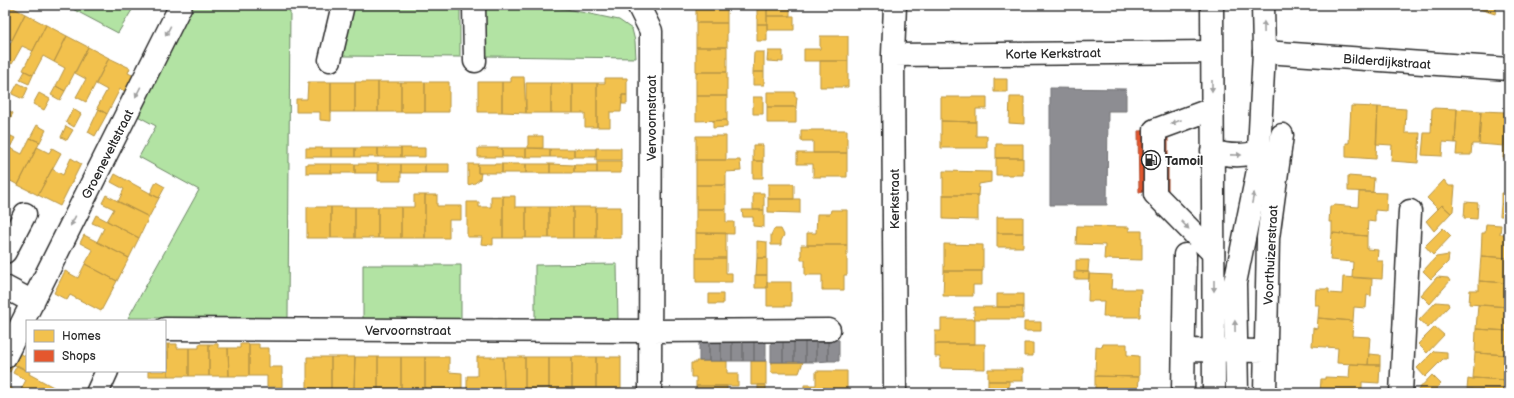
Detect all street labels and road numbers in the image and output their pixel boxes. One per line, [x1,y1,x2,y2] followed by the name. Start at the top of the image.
[1005,45,1101,63] street label: Korte Kerkstraat
[1343,51,1431,73] street label: Bilderdijkstraat
[644,75,660,161] street label: Vervoornstraat
[78,107,137,202] street label: Groeneveltstraat
[887,169,903,229] street label: Kerkstraat
[1260,205,1282,305] street label: Voorthuizerstraat
[365,323,451,339] street label: Vervoornstraat

